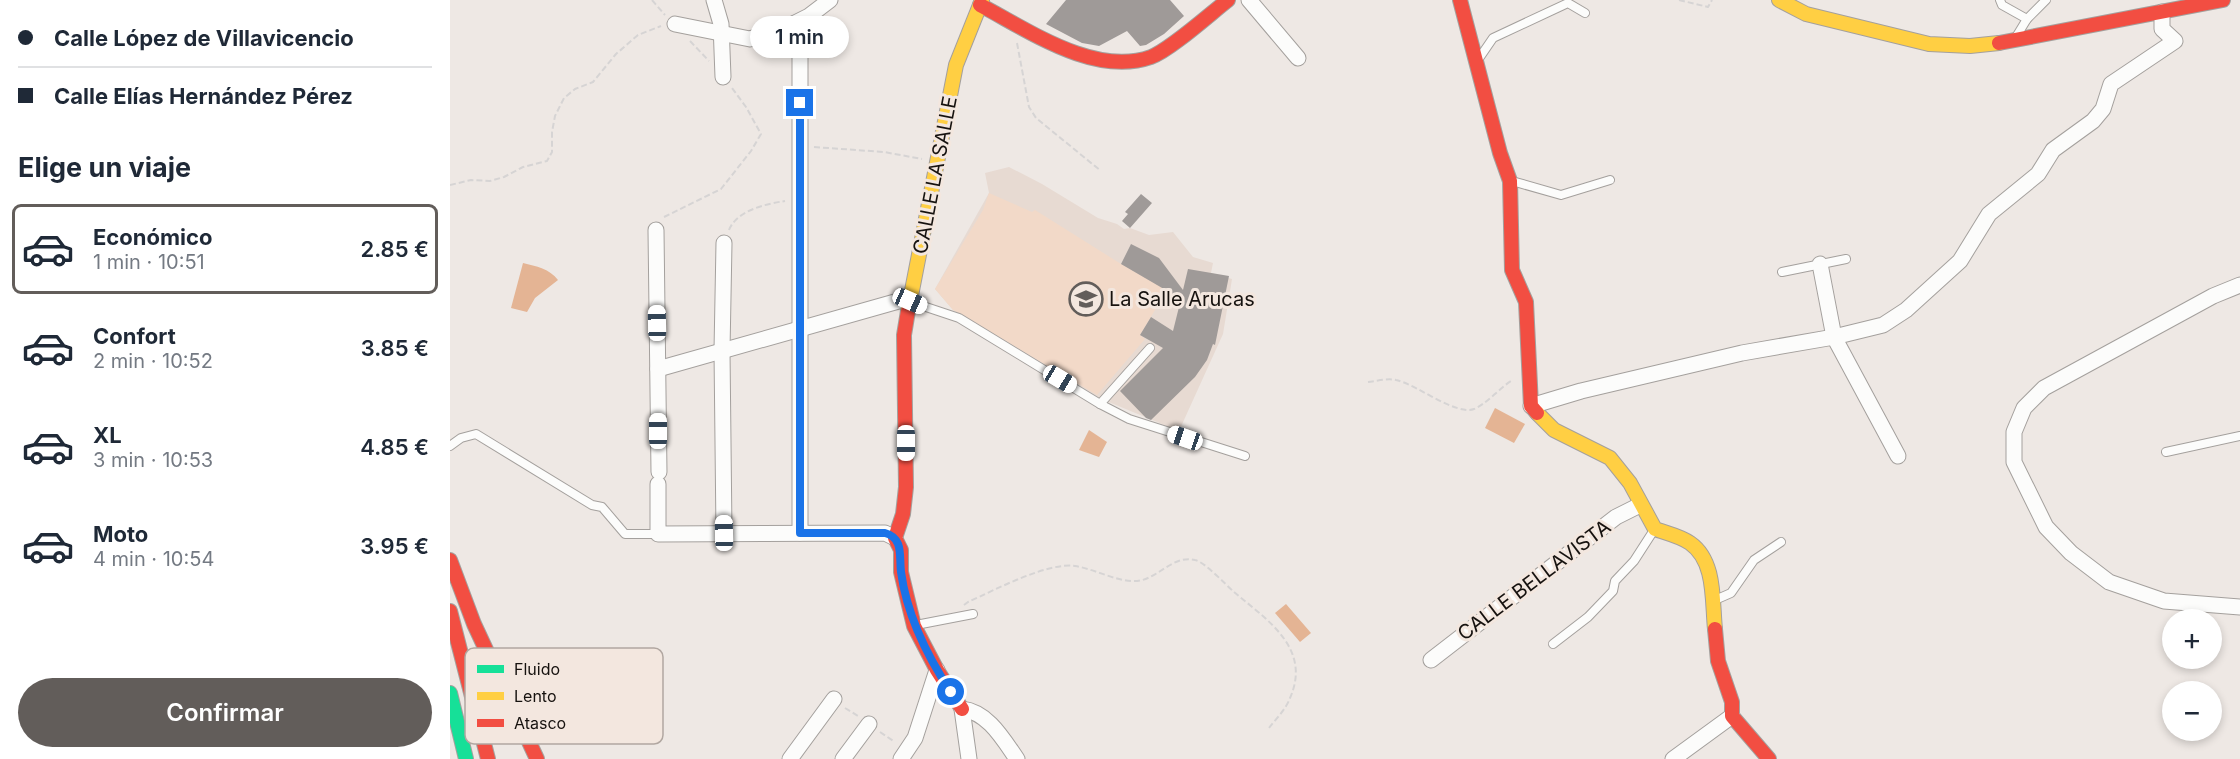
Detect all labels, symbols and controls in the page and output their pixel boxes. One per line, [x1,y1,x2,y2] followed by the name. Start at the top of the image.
[750,16,850,58] callout: 1 min
[54,25,354,51] text: Calle López de Villavicencio
[775,25,824,49] text: 1 min
[54,83,353,109] text: Calle Elías Hernández Pérez
[786,89,813,116] route end
[908,94,962,256] street label: CALLE LA SALLE
[18,151,191,184] text: Elige un viaje
[21,222,75,276] icon: car
[93,224,212,250] text: Económico
[360,236,429,262] text: 2.85 €
[93,250,205,274] text: 1 min · 10:51
[1068,281,1104,317] school or university icon: La Salle Arucas
[890,285,930,317] car
[1109,287,1255,311] place label: La Salle Arucas
[648,305,666,341] car
[21,321,75,375] icon: car
[93,323,176,349] text: Confort
[361,335,429,361] text: 3.85 €
[93,349,213,373] text: 2 min · 10:52
[1040,362,1080,396] car
[649,413,667,449] car
[21,420,75,474] icon: car
[93,422,122,448] text: XL
[1165,424,1205,452] car
[897,425,915,461] car
[360,434,429,460] text: 4.85 €
[93,448,213,472] text: 3 min · 10:53
[1453,514,1615,645] street label: CALLE BELLAVISTA
[715,515,733,551] car
[21,519,75,573] icon: car
[93,521,148,547] text: Moto
[360,533,429,559] text: 3.95 €
[93,547,214,571] text: 4 min · 10:54
[2162,609,2222,741] map controls
[2162,609,2222,669] button: +
[465,648,663,744] legend
[514,659,560,679] text: Fluido
[18,678,432,747] button: Confirmar
[937,678,964,705] route start
[2162,681,2222,741] button: −
[514,686,557,706] text: Lento
[514,713,566,733] text: Atasco

